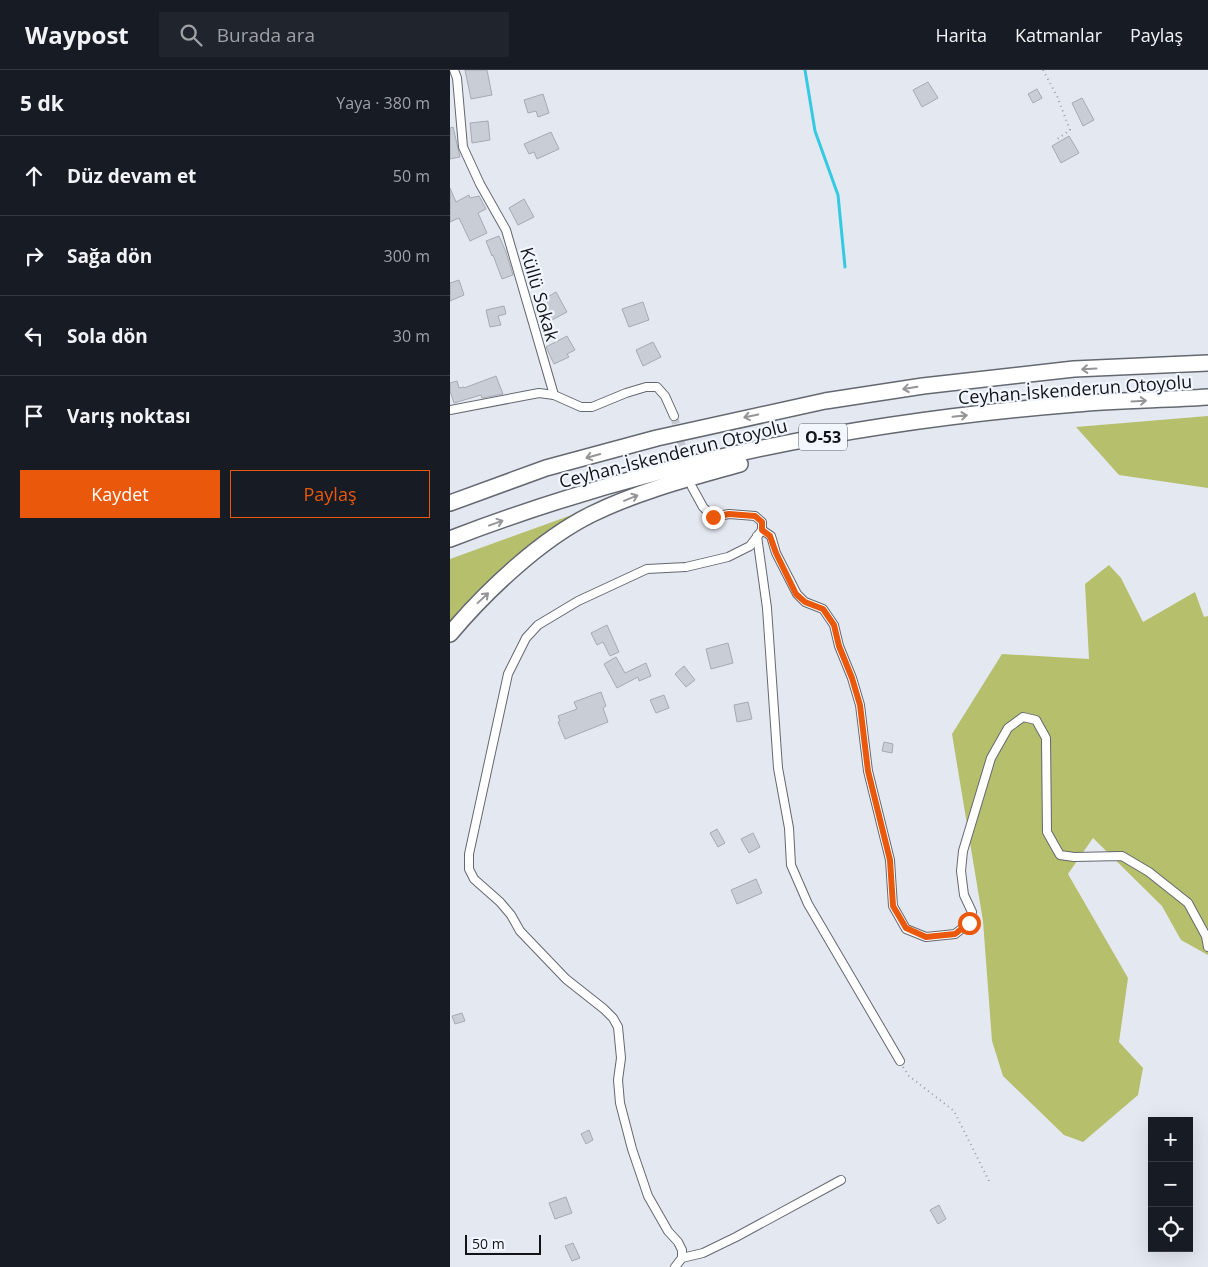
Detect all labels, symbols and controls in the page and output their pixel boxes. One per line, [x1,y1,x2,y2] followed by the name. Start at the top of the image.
[159,12,509,57] search box
[25,18,129,51] text: Waypost
[177,21,205,49] icon: search
[217,22,315,48] text: Burada ara
[935,23,987,47] text: Harita
[1015,23,1102,47] text: Katmanlar
[1130,23,1183,47] text: Paylaş
[20,89,64,117] text: 5 dk
[336,92,430,114] text: Yaya · 380 m
[20,162,48,190] icon: ahead
[67,163,196,189] text: Düz devam et
[393,165,430,187] text: 50 m
[20,242,48,270] icon: right
[67,243,152,269] text: Sağa dön
[515,244,565,344] street label: Küllü Sokak
[384,245,430,267] text: 300 m
[20,322,48,350] icon: left
[67,323,148,349] text: Sola dön
[393,325,430,347] text: 30 m
[1082,364,1098,373] one-way arrow
[957,369,1193,409] street label: Ceyhan-İskenderun Otoyolu
[903,383,919,393] one-way arrow
[1131,396,1147,405] one-way arrow
[20,402,48,430] icon: arrive
[67,403,191,429] text: Varış noktası
[952,411,968,421] one-way arrow
[743,412,759,422] one-way arrow
[556,413,790,493] street label: Ceyhan-İskenderun Otoyolu
[799,424,847,451] road number: O-53
[585,451,601,461] one-way arrow
[20,470,220,518] button: Kaydet
[230,470,430,518] button: Paylaş
[623,493,638,502] one-way arrow
[702,506,725,529] route end
[488,518,503,527] one-way arrow
[476,592,489,604] one-way arrow
[958,912,981,935] route start
[1148,1117,1193,1252] map controls
[1148,1117,1193,1162] button: +
[1148,1162,1193,1207] button: −
[1148,1207,1193,1252] button: locate
[465,1232,541,1255] scale bar
[472,1234,505,1253] text: 50 m

